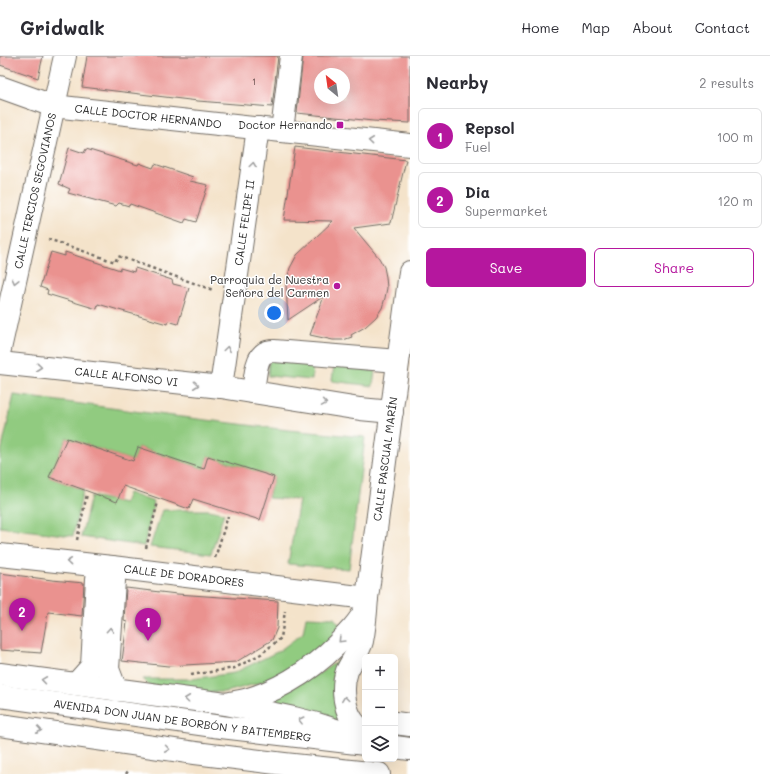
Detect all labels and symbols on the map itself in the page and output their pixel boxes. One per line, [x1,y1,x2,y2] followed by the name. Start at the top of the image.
[314,68,350,104] north arrow
[252,76,256,87] house number: 1
[74,100,223,131] street label: CALLE DOCTOR HERNANDO
[10,111,59,270] street label: CALLE TERCIOS SEGOVIANOS
[238,117,332,132] place label: Doctor Hernando
[335,120,345,130] marker: Doctor Hernando
[368,137,374,146] one-way arrow
[248,161,257,168] one-way arrow
[230,179,258,266] street label: CALLE FELIPE II
[210,272,329,300] place label: Parroquia de Nuestra Señora del Carmen
[11,277,19,284] one-way arrow
[332,281,342,291] marker: Parroquia de Nuestra Señora del Carmen
[264,303,284,323] your location
[222,346,231,352] one-way arrow
[36,363,42,372] one-way arrow
[74,363,179,389] street label: CALLE ALFONSO VI
[193,380,199,389] one-way arrow
[369,396,400,522] street label: CALLE PASCUAL MARÍN
[321,399,328,407] one-way arrow
[66,558,72,567] one-way arrow
[123,560,245,590] street label: CALLE DE DORADORES
[9,598,35,631] pin: 2
[135,608,161,641] pin: 1
[106,627,115,633] one-way arrow
[339,635,346,643] one-way arrow
[41,676,47,685] one-way arrow
[53,695,312,745] street label: AVENIDA DON JUAN DE BORBÓN Y BATTEMBERG
[184,695,190,704] one-way arrow
[341,696,350,703] one-way arrow
[298,717,304,725] one-way arrow
[36,725,42,734] one-way arrow
[164,744,170,753] one-way arrow

